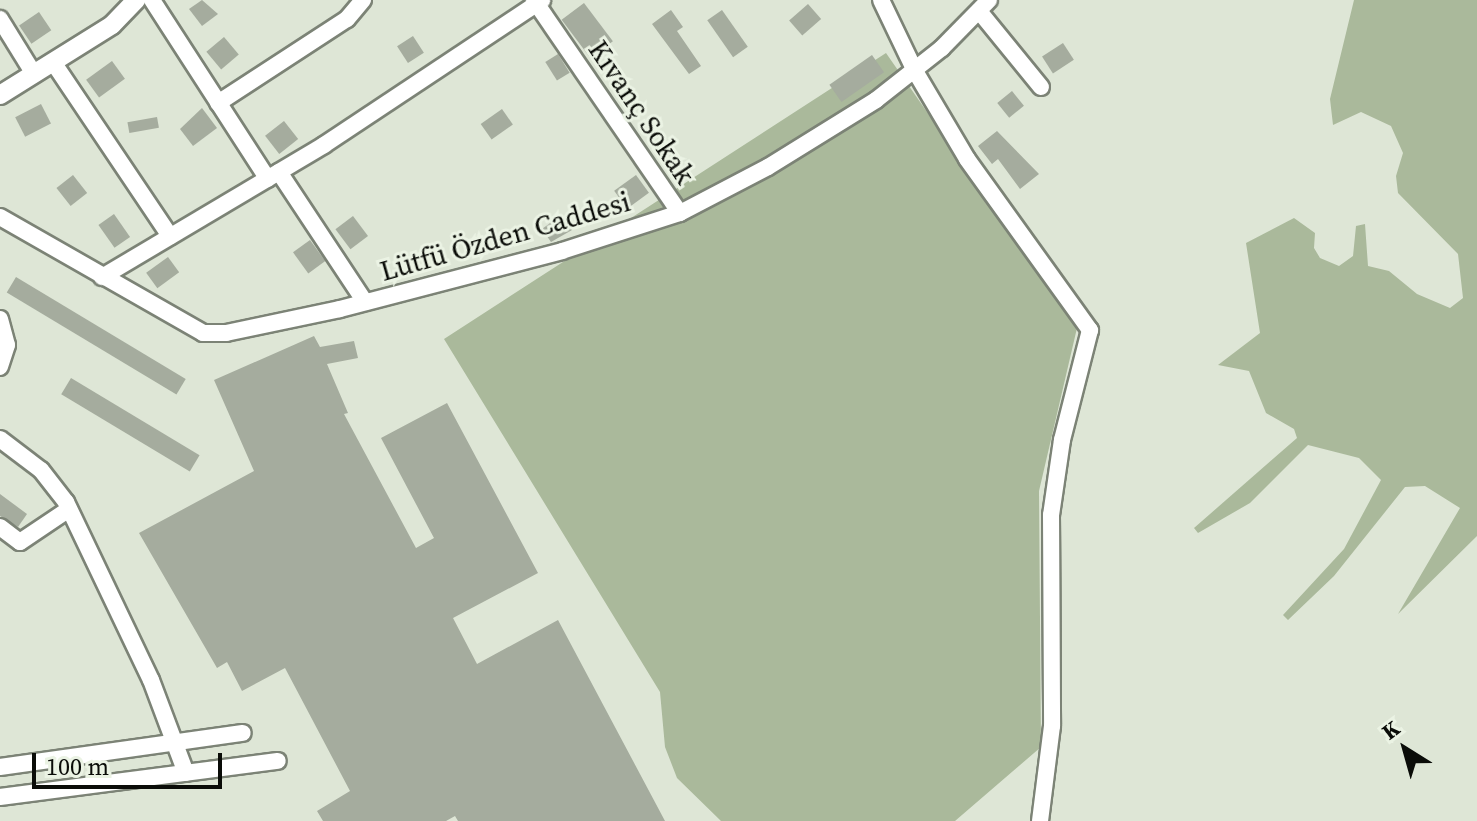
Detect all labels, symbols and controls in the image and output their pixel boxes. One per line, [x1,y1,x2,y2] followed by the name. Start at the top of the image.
[582,34,702,190] street label: Kıvanç Sokak
[376,184,634,288] street label: Lütfü Özden Caddesi
[1365,709,1445,789] north arrow
[1375,713,1406,746] text: K
[36,737,226,787] scale bar
[46,750,109,783] text: 100 m

